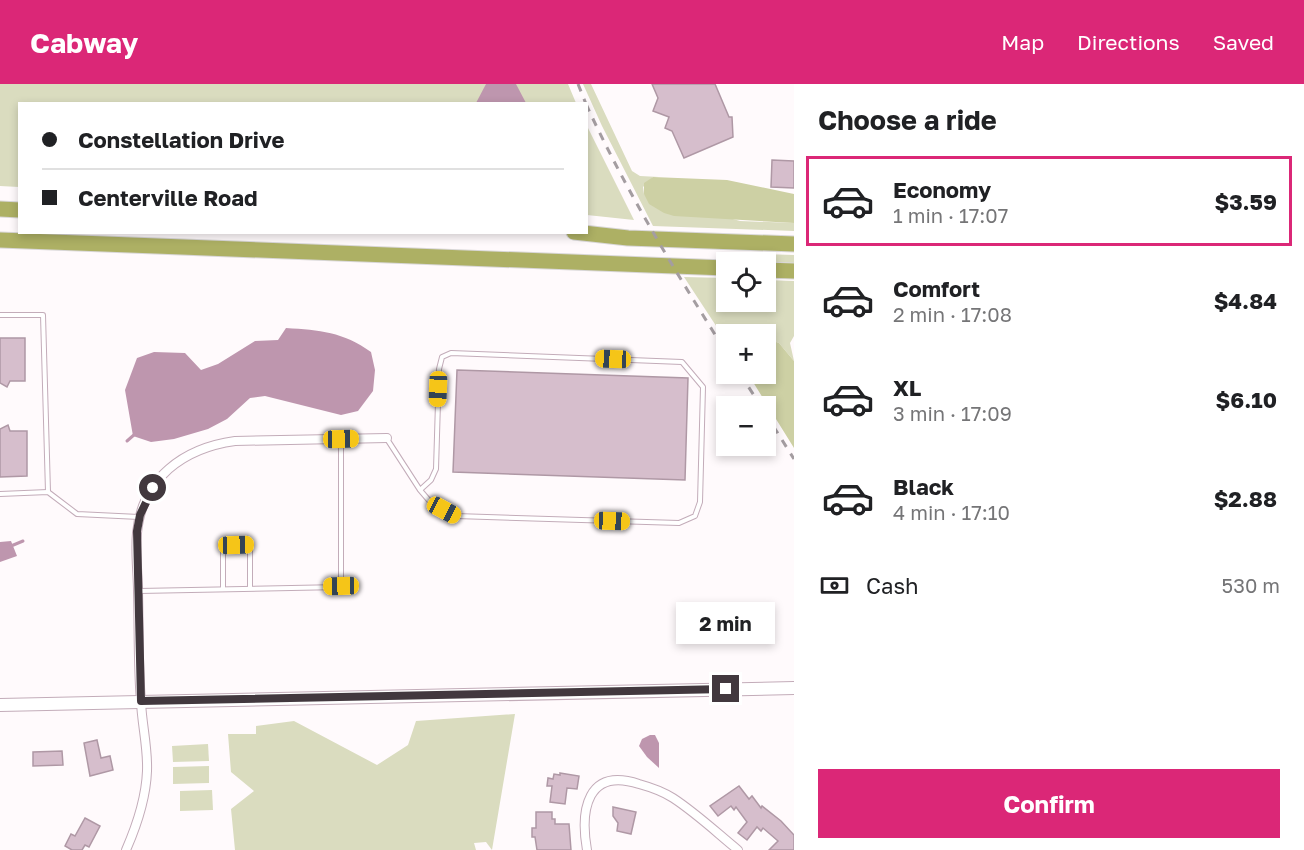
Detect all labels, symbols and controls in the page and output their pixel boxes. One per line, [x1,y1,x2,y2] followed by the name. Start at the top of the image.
[30,26,138,59] text: Cabway
[1001,29,1044,55] text: Map
[1077,29,1180,55] text: Directions
[1213,29,1274,55] text: Saved
[818,104,997,136] text: Choose a ride
[78,126,285,153] text: Constellation Drive
[821,174,875,228] icon: car
[893,176,991,203] text: Economy
[78,184,258,211] text: Centerville Road
[1214,188,1277,215] text: $3.59
[893,203,1008,227] text: 1 min · 17:07
[716,252,776,456] map controls
[716,252,776,312] button: locate
[821,273,875,327] icon: car
[893,275,980,302] text: Comfort
[1214,287,1277,314] text: $4.84
[893,302,1012,326] text: 2 min · 17:08
[716,324,776,384] button: +
[595,349,631,369] car
[428,371,448,407] car
[821,372,875,426] icon: car
[893,374,921,401] text: XL
[1216,386,1277,413] text: $6.10
[716,396,776,456] button: −
[893,401,1012,425] text: 3 min · 17:09
[323,430,359,448] car
[821,471,875,525] icon: car
[893,473,954,500] text: Black
[139,474,166,501] route start
[1214,485,1277,512] text: $2.88
[424,494,464,526] car
[893,500,1010,524] text: 4 min · 17:10
[594,511,630,531] car
[218,536,254,554] car
[818,569,851,602] icon: cash
[866,572,919,599] text: Cash
[1222,573,1280,597] text: 530 m
[323,577,359,595] car
[676,602,776,644] callout: 2 min
[699,611,752,635] text: 2 min
[712,675,739,702] route end
[818,769,1280,838] button: Confirm

